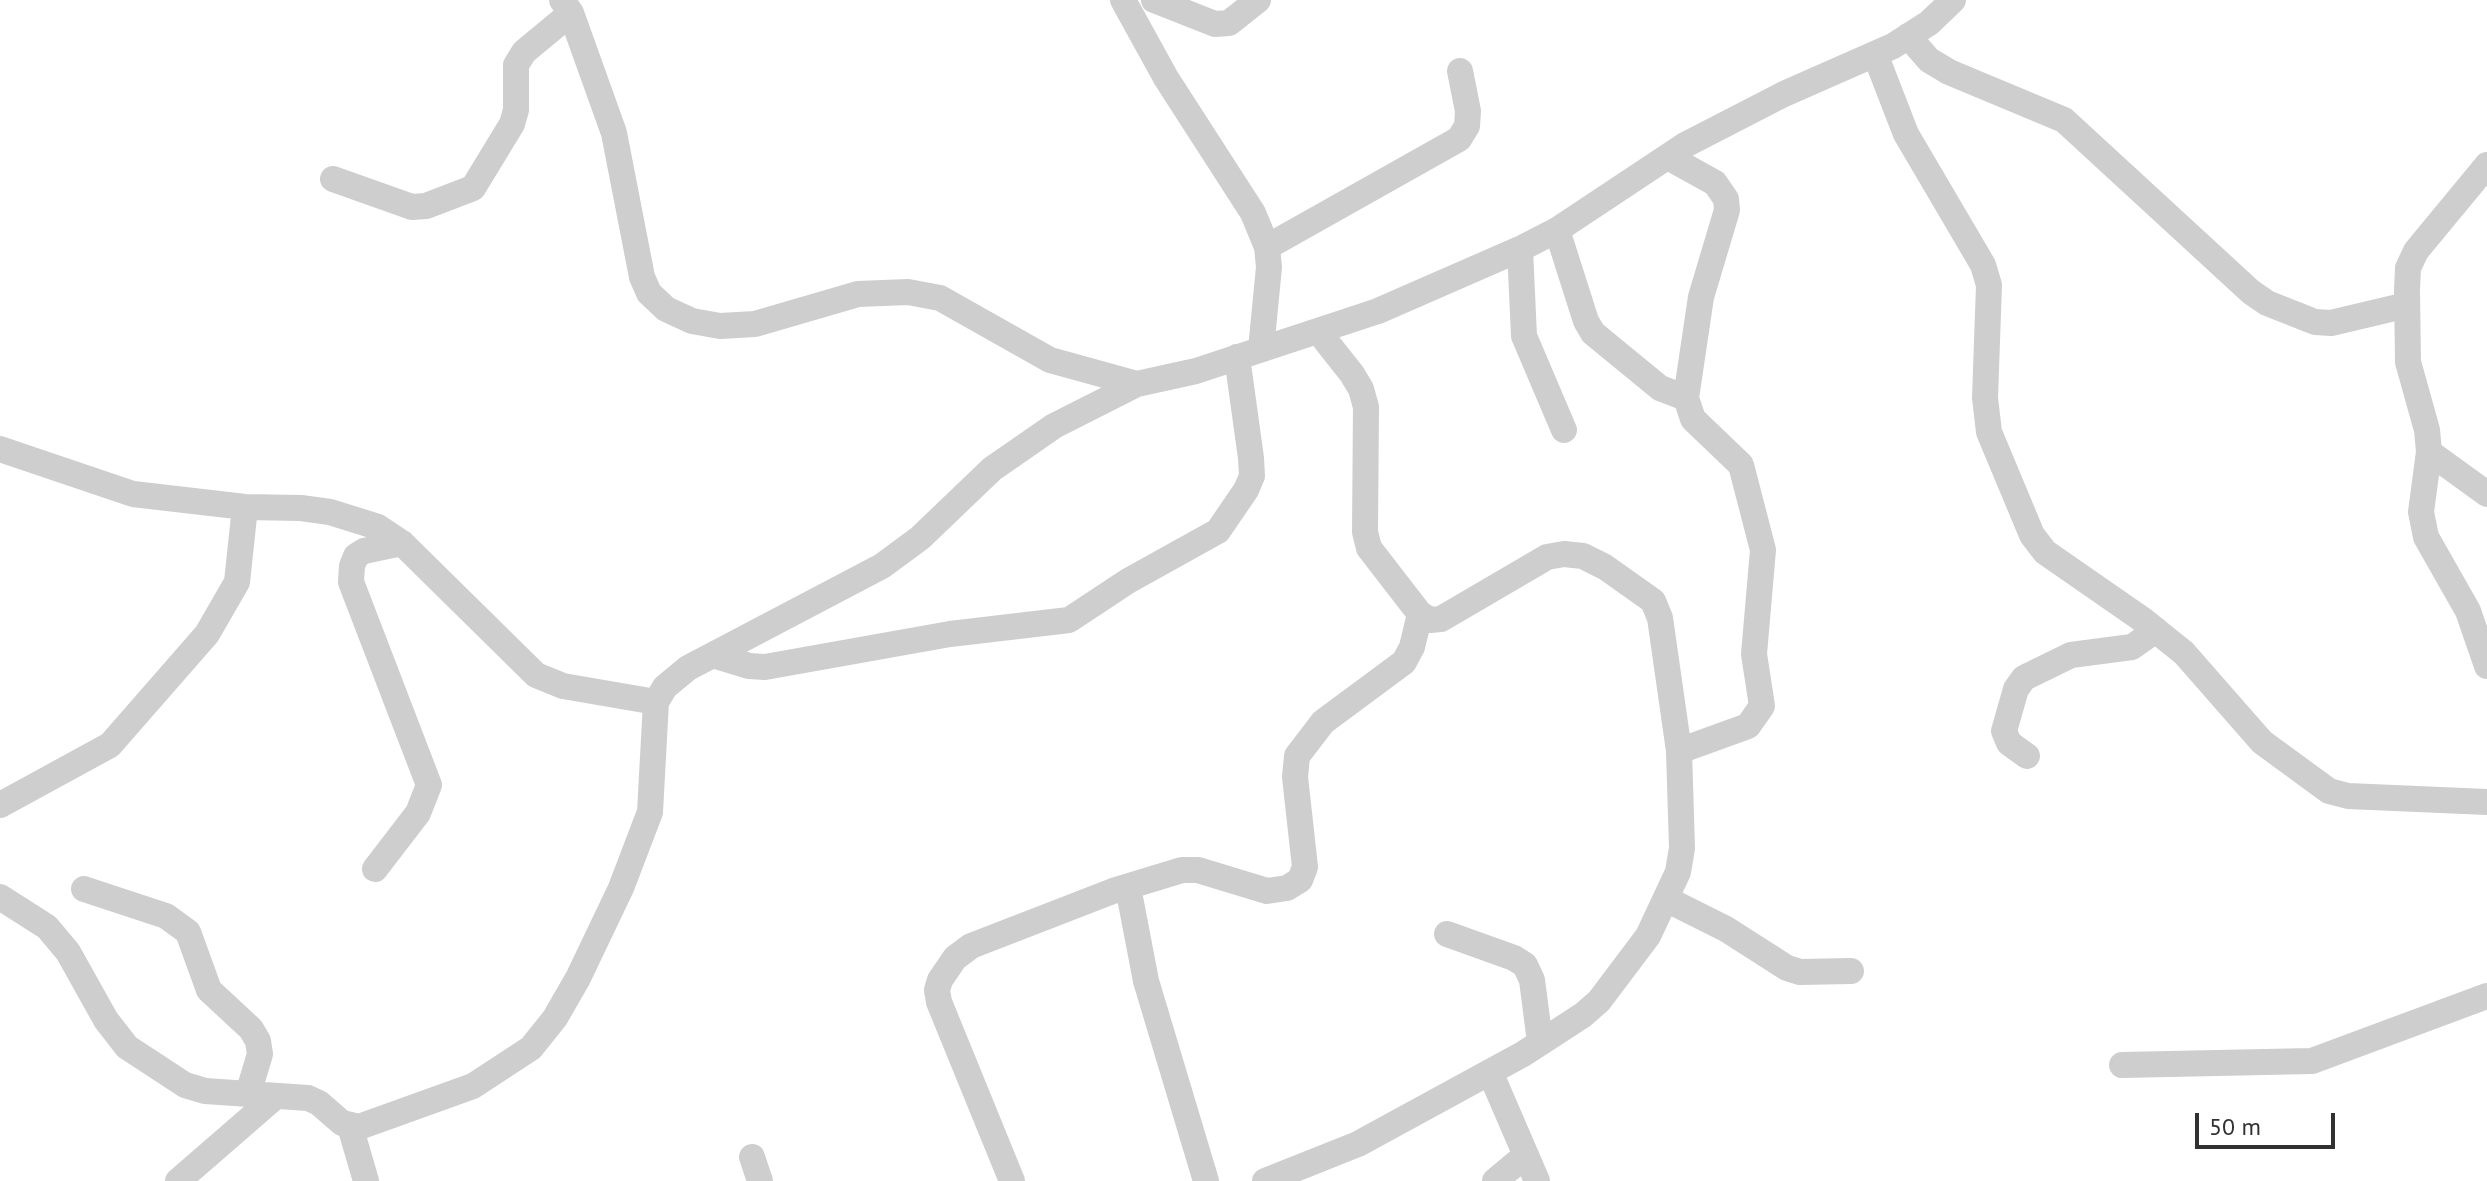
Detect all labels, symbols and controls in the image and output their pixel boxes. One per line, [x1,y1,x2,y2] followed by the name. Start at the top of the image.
[2199,1097,2339,1147] scale bar
[2209,1111,2261,1142] text: 50 m

